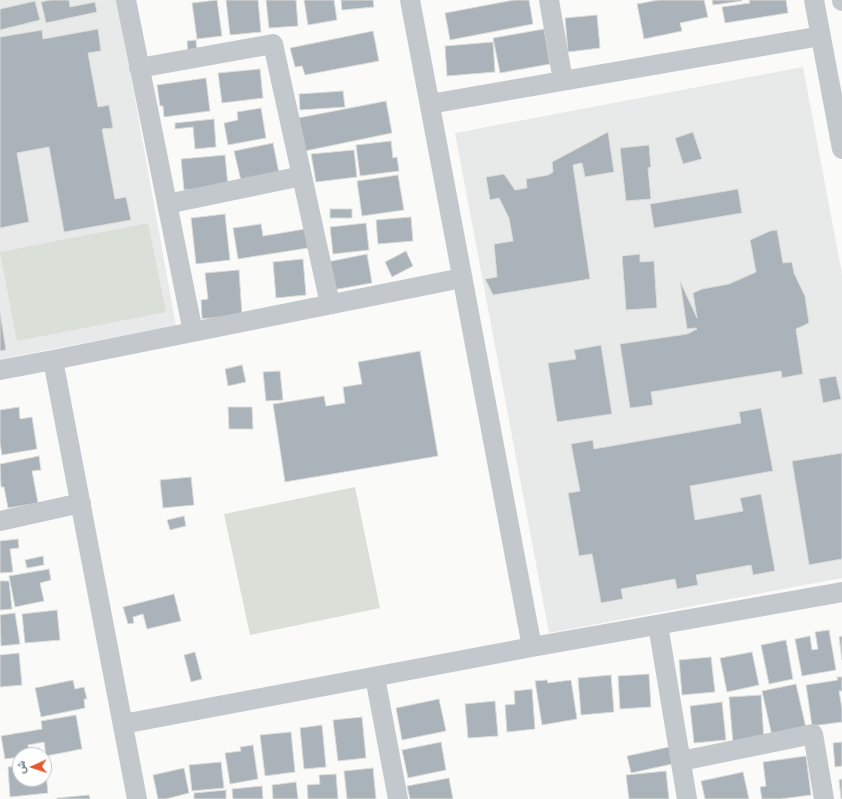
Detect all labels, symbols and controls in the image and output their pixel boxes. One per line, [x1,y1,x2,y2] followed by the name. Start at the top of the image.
[12,747,52,787] north arrow
[13,761,28,775] text: ش

